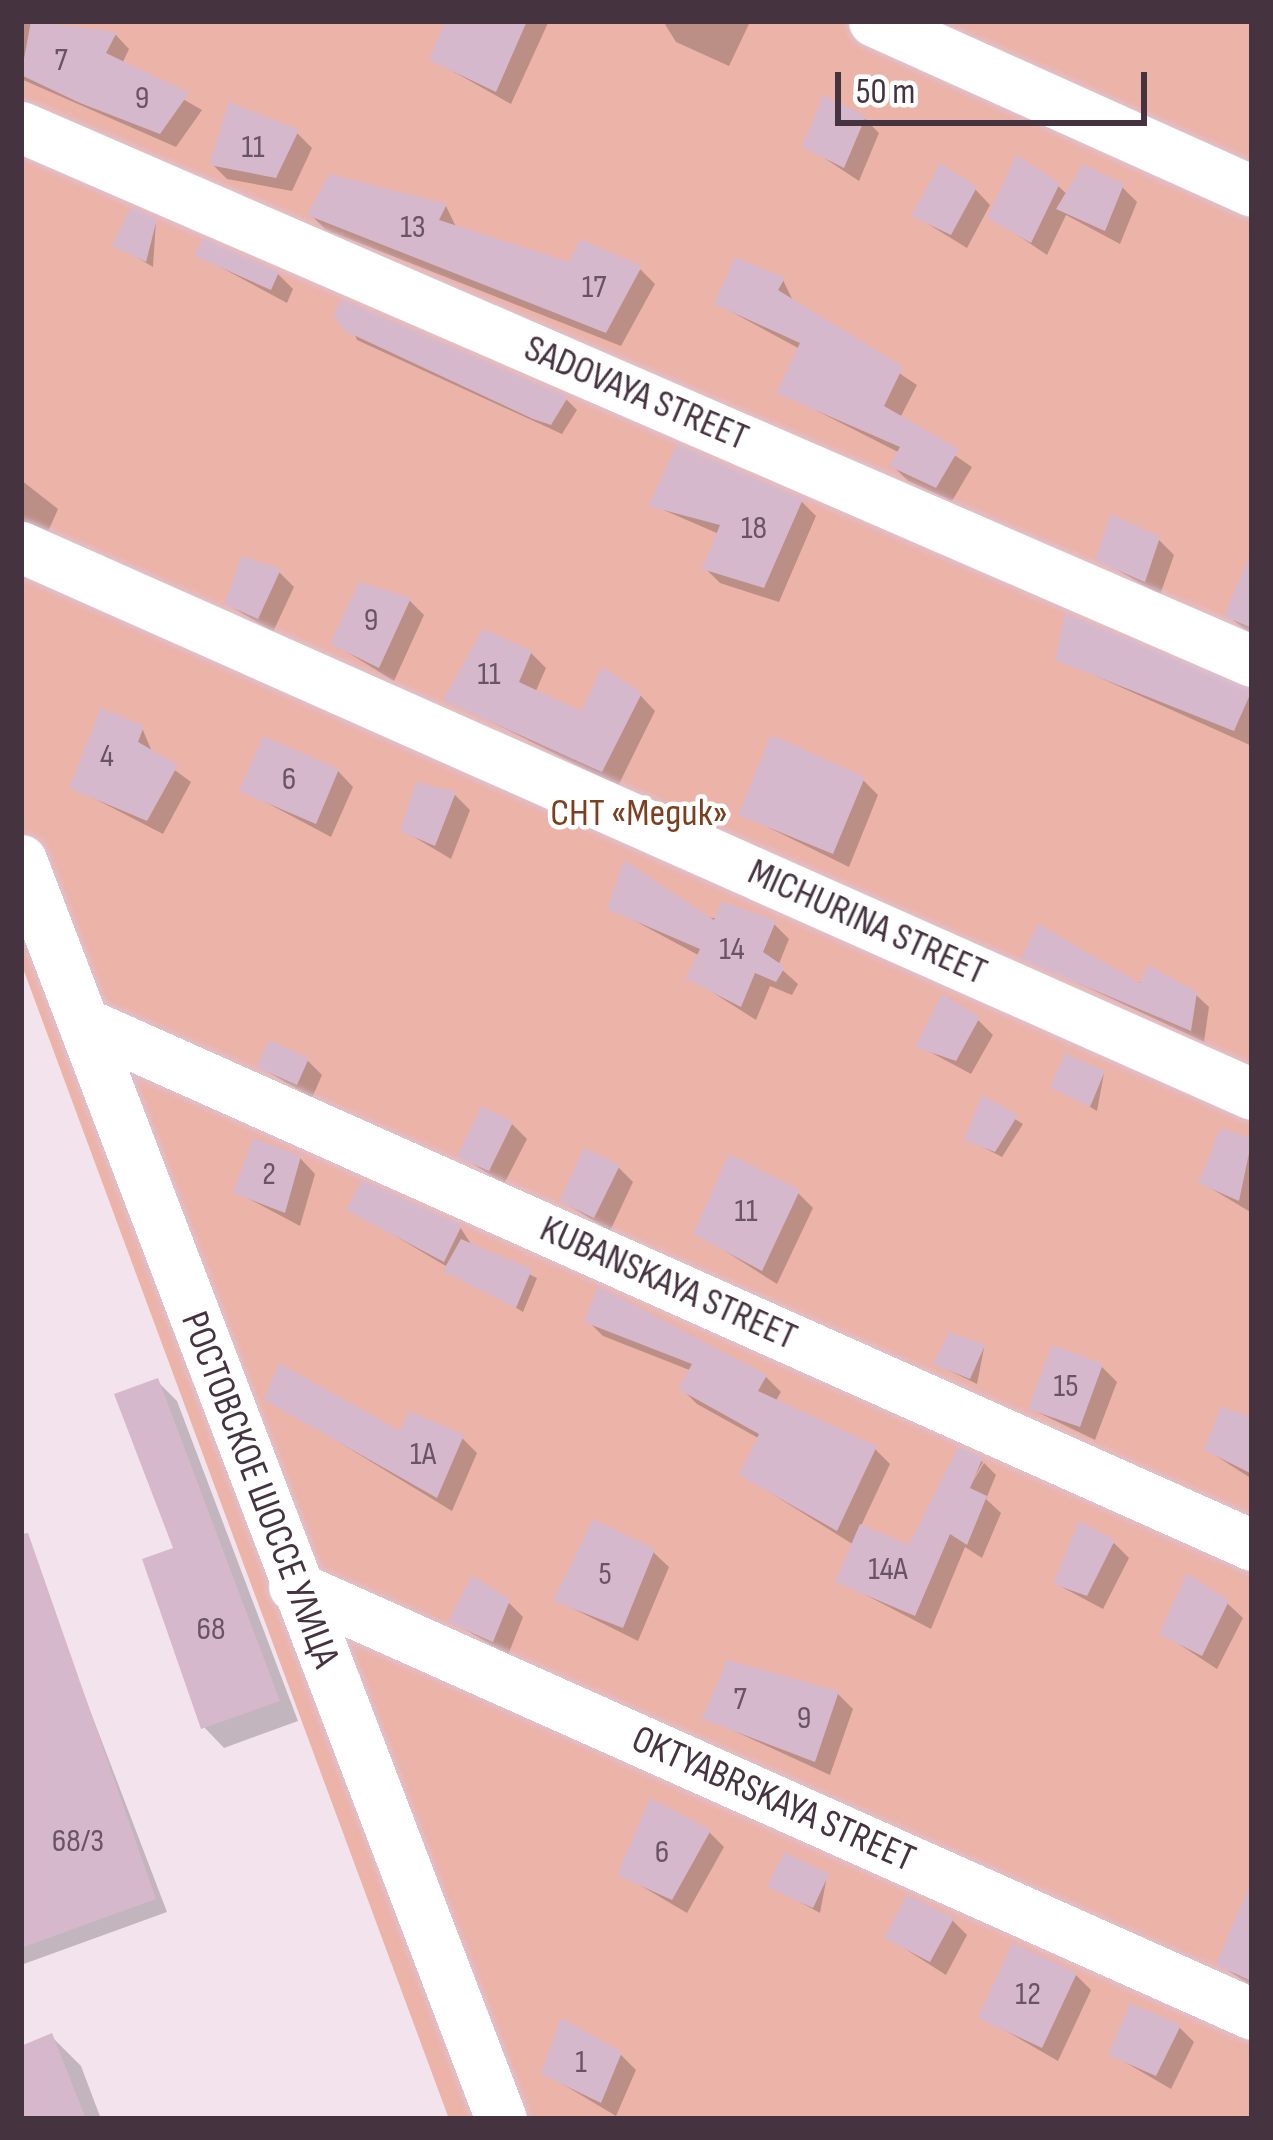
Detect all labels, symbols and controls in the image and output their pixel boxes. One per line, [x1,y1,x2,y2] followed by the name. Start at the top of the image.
[54,41,68,81] house number: 7
[841,48,1153,122] scale bar
[856,71,915,114] text: 50 m
[135,79,149,119] house number: 9
[241,128,265,168] house number: 11
[400,208,426,248] house number: 13
[582,268,606,308] house number: 17
[517,326,755,462] street label: SADOVAYA STREET
[741,509,767,549] house number: 18
[364,601,378,641] house number: 9
[477,655,501,695] house number: 11
[100,737,114,777] house number: 4
[282,760,296,800] house number: 6
[550,791,728,837] park label: СНТ «Медик»
[741,850,993,996] street label: MICHURINA STREET
[719,930,745,970] house number: 14
[262,1155,276,1195] house number: 2
[734,1192,758,1232] house number: 11
[532,1206,804,1362] street label: KUBANSKAYA STREET
[170,1306,348,1674] street label: РОСТОВСКОЕ ШОССЕ УЛИЦА
[1054,1367,1078,1407] house number: 15
[410,1435,436,1475] house number: 1А
[868,1550,908,1590] house number: 14А
[598,1555,612,1595] house number: 5
[197,1610,225,1650] house number: 68
[733,1680,747,1720] house number: 7
[797,1699,811,1739] house number: 9
[624,1717,922,1883] street label: OKTYABRSKAYA STREET
[52,1822,104,1862] house number: 68/3
[655,1833,669,1873] house number: 6
[1015,1975,1041,2015] house number: 12
[575,2043,587,2083] house number: 1

